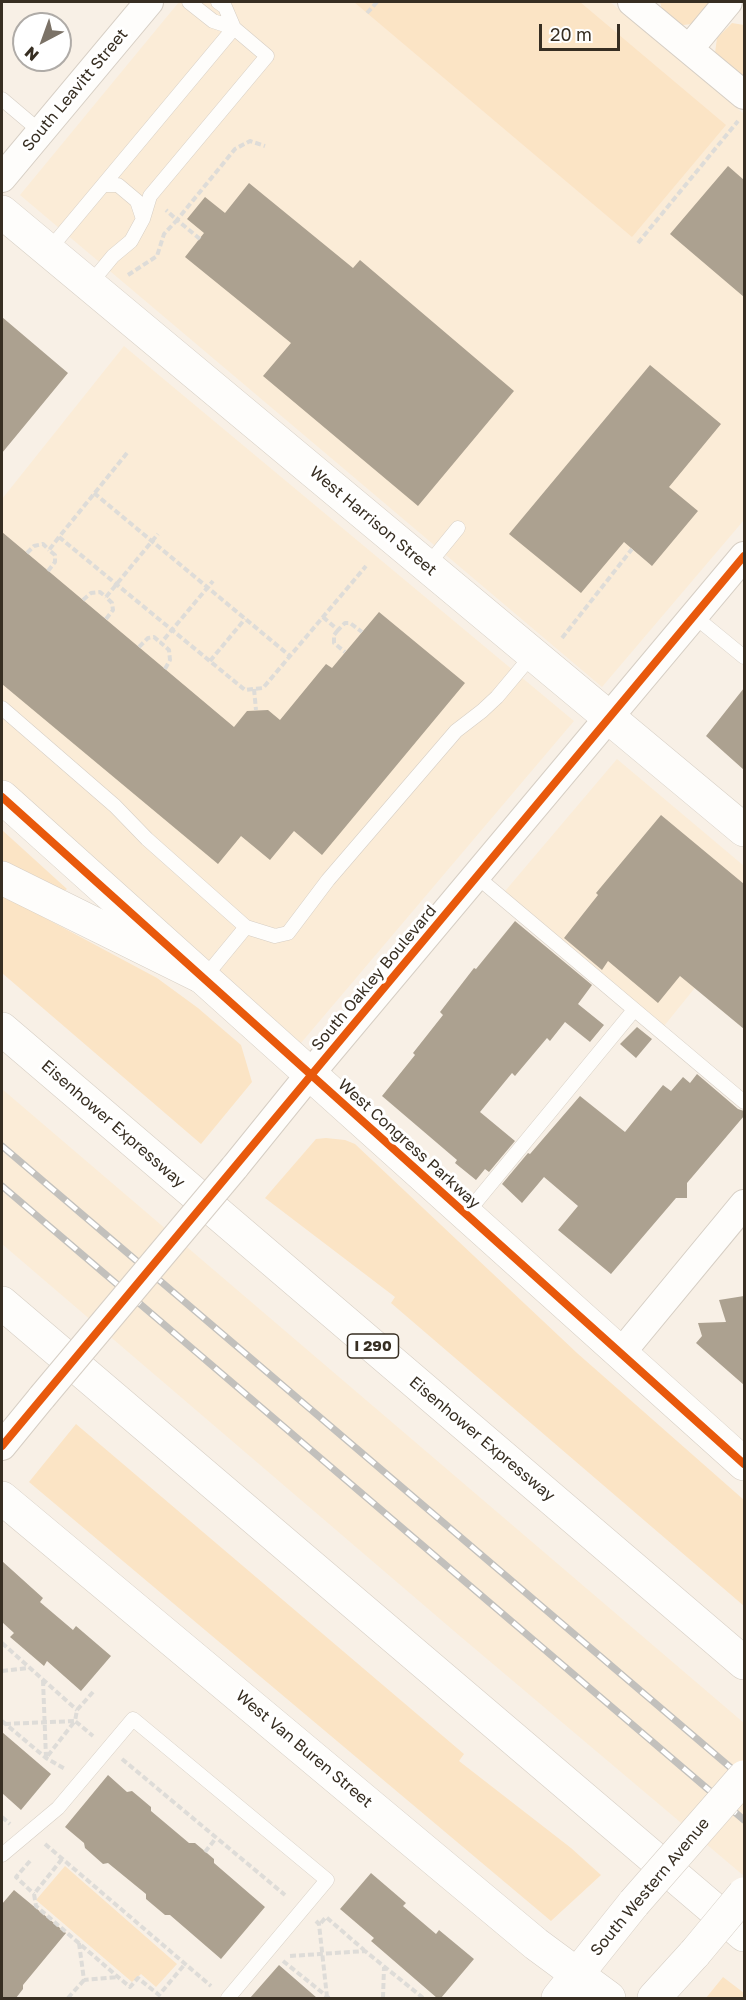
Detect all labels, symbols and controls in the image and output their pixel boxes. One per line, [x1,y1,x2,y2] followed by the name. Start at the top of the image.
[12,12,72,72] north arrow
[542,12,623,50] scale bar
[550,23,592,45] text: 20 m
[18,25,132,155] street label: South Leavitt Street
[20,43,43,66] text: N
[305,462,441,580] street label: West Harrison Street
[308,901,440,1055] street label: South Oakley Boulevard
[37,1056,189,1192] street label: Eisenhower Expressway
[334,1075,484,1213] street label: West Congress Parkway
[348,1334,398,1358] road number: I 290
[405,1372,559,1506] street label: Eisenhower Expressway
[232,1686,376,1812] street label: West Van Buren Street
[587,1814,713,1960] street label: South Western Avenue

